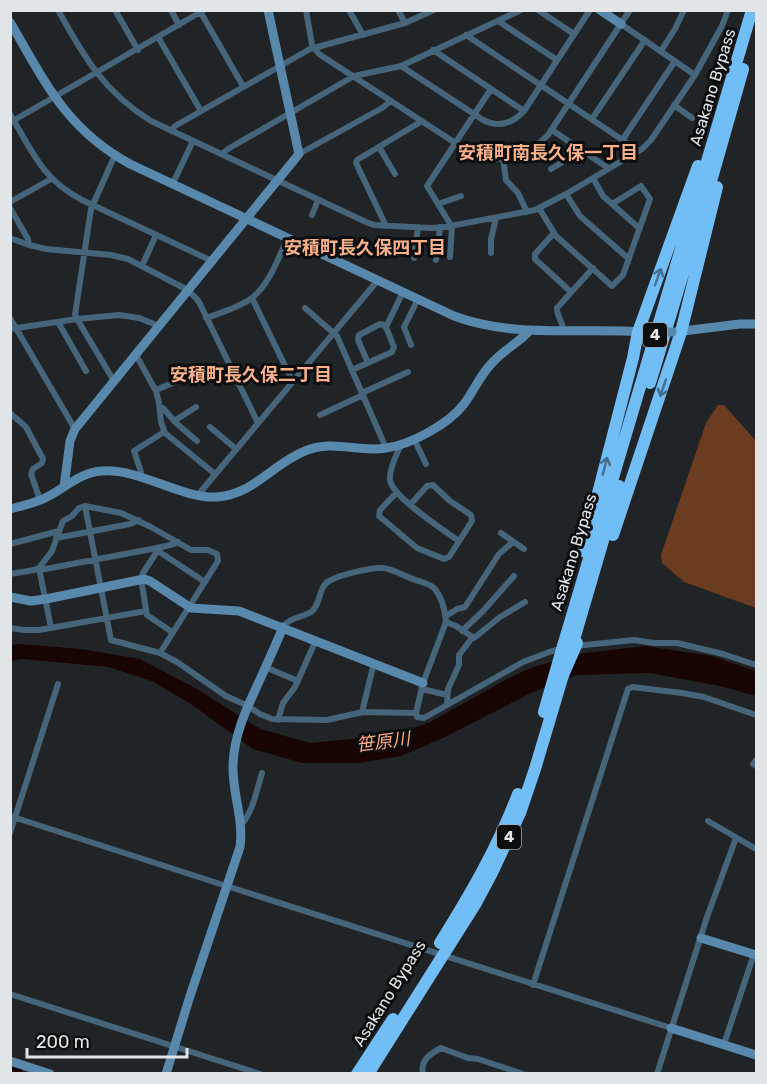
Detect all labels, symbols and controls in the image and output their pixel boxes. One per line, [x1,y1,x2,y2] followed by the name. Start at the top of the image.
[686,26,739,148] street label: Asakano Bypass
[458,142,638,164] district label: 安積町南長久保一丁目
[284,237,446,259] district label: 安積町長久保四丁目
[653,268,664,287] one-way arrow
[643,323,667,347] road number: 4
[170,364,332,386] district label: 安積町長久保二丁目
[656,378,667,397] one-way arrow
[600,457,611,476] one-way arrow
[547,491,600,613] street label: Asakano Bypass
[355,728,413,756] water label: 笹原川
[497,825,521,849] road number: 4
[349,937,430,1050] street label: Asakano Bypass
[27,1021,188,1059] scale bar
[36,1031,90,1053] text: 200 m

